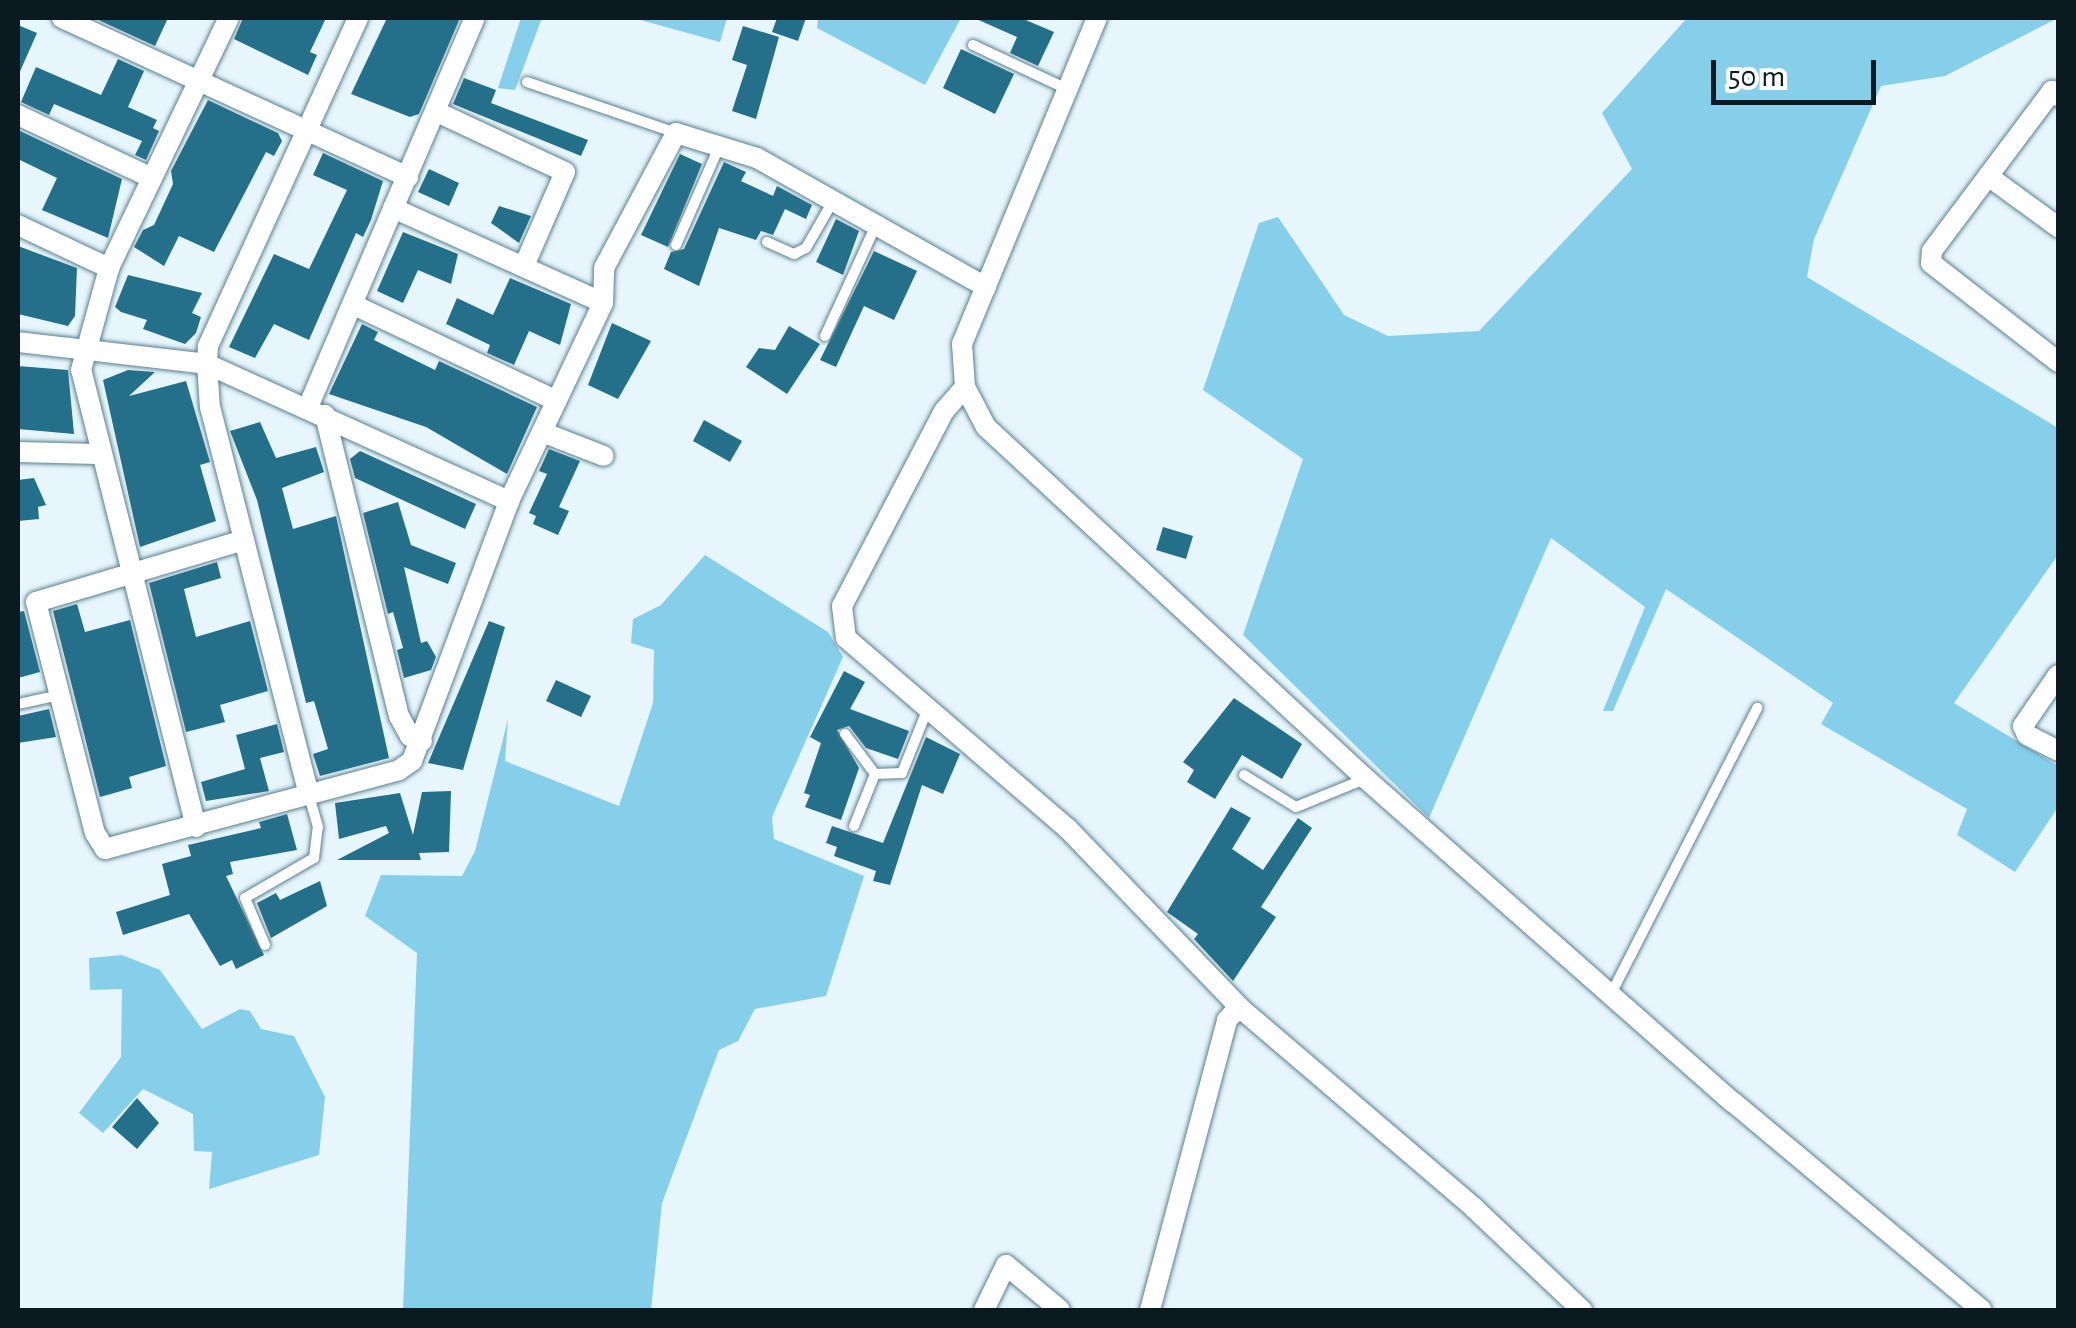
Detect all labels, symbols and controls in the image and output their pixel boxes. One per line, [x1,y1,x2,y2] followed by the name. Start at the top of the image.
[1716,40,1881,102] scale bar
[1728,62,1785,92] text: 50 m

